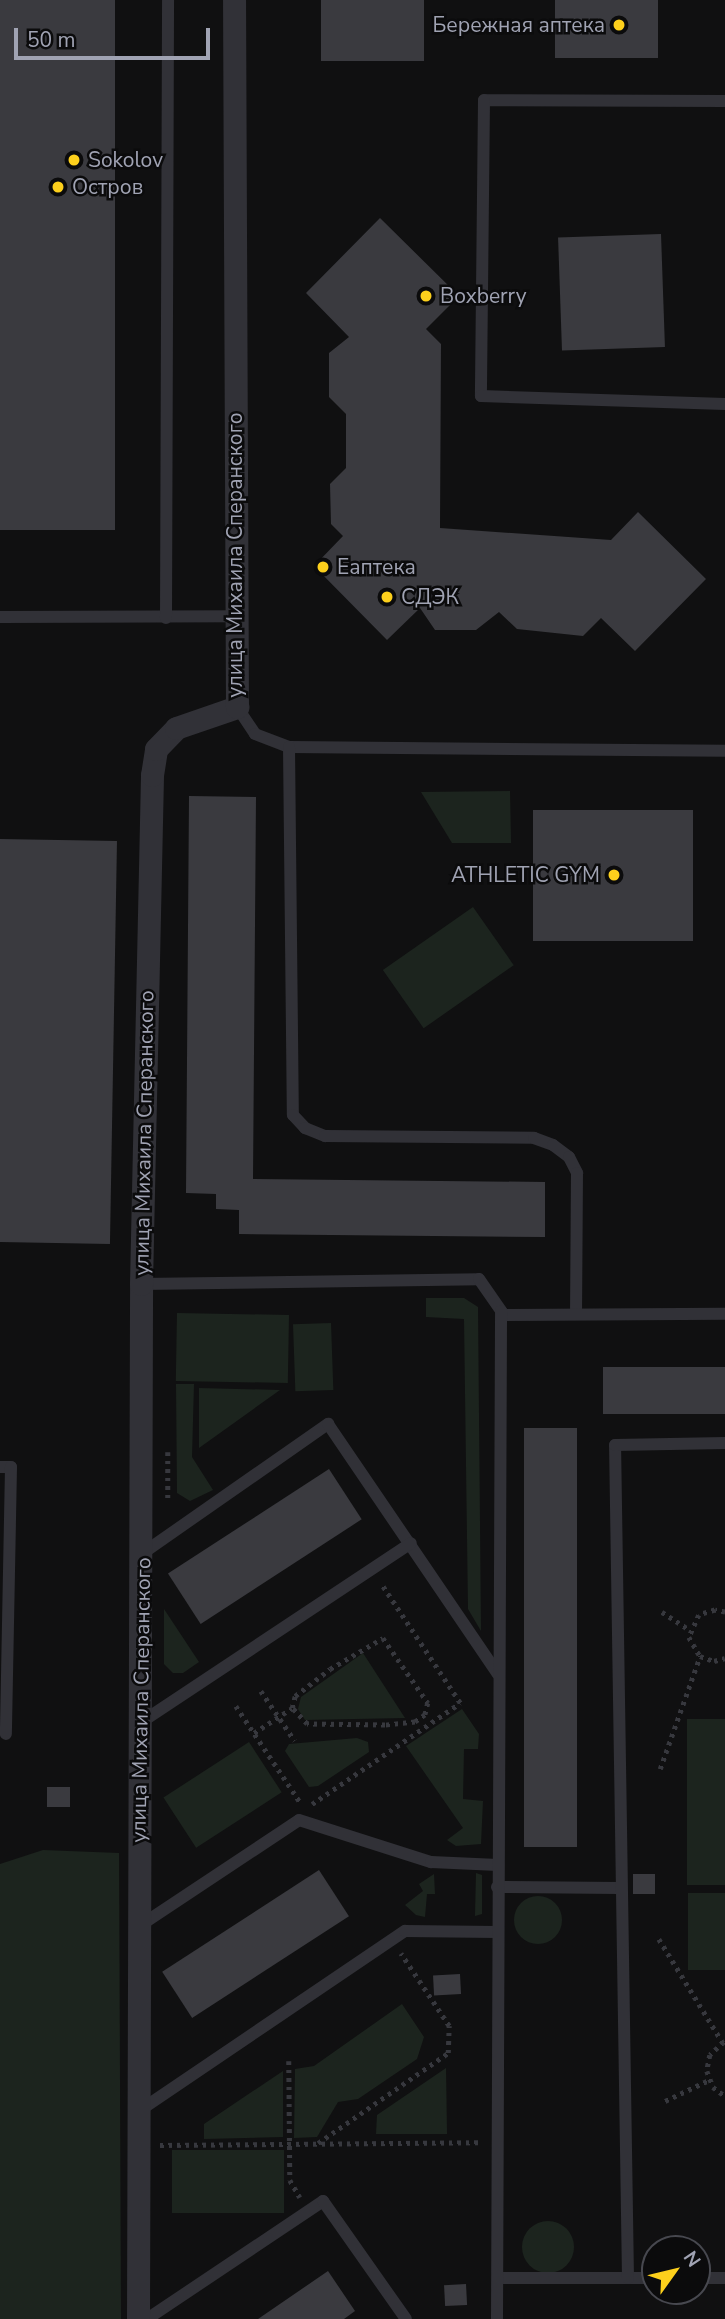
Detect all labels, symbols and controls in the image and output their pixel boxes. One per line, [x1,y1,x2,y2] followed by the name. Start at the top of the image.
[432,12,605,38] place label: Бережная аптека
[18,14,214,58] scale bar
[611,17,627,33] marker: Бережная аптека
[27,26,76,54] text: 50 m
[88,147,163,173] place label: Sokolov
[66,152,82,168] marker: Sokolov
[72,174,143,200] place label: Остров
[50,179,66,195] marker: Остров
[440,283,527,309] place label: Boxberry
[418,288,434,304] marker: Boxberry
[222,412,248,698] street label: улица Михаила Сперанского
[337,554,416,580] place label: Еаптека
[315,559,331,575] marker: Еаптека
[401,584,459,610] place label: СДЭК
[379,589,395,605] marker: СДЭК
[451,862,600,888] place label: ATHLETIC GYM
[606,867,622,883] marker: ATHLETIC GYM
[129,990,159,1276] street label: улица Михаила Сперанского
[126,1557,156,1843] street label: улица Михаила Сперанского
[641,2235,711,2305] north arrow
[677,2246,707,2273] text: N

